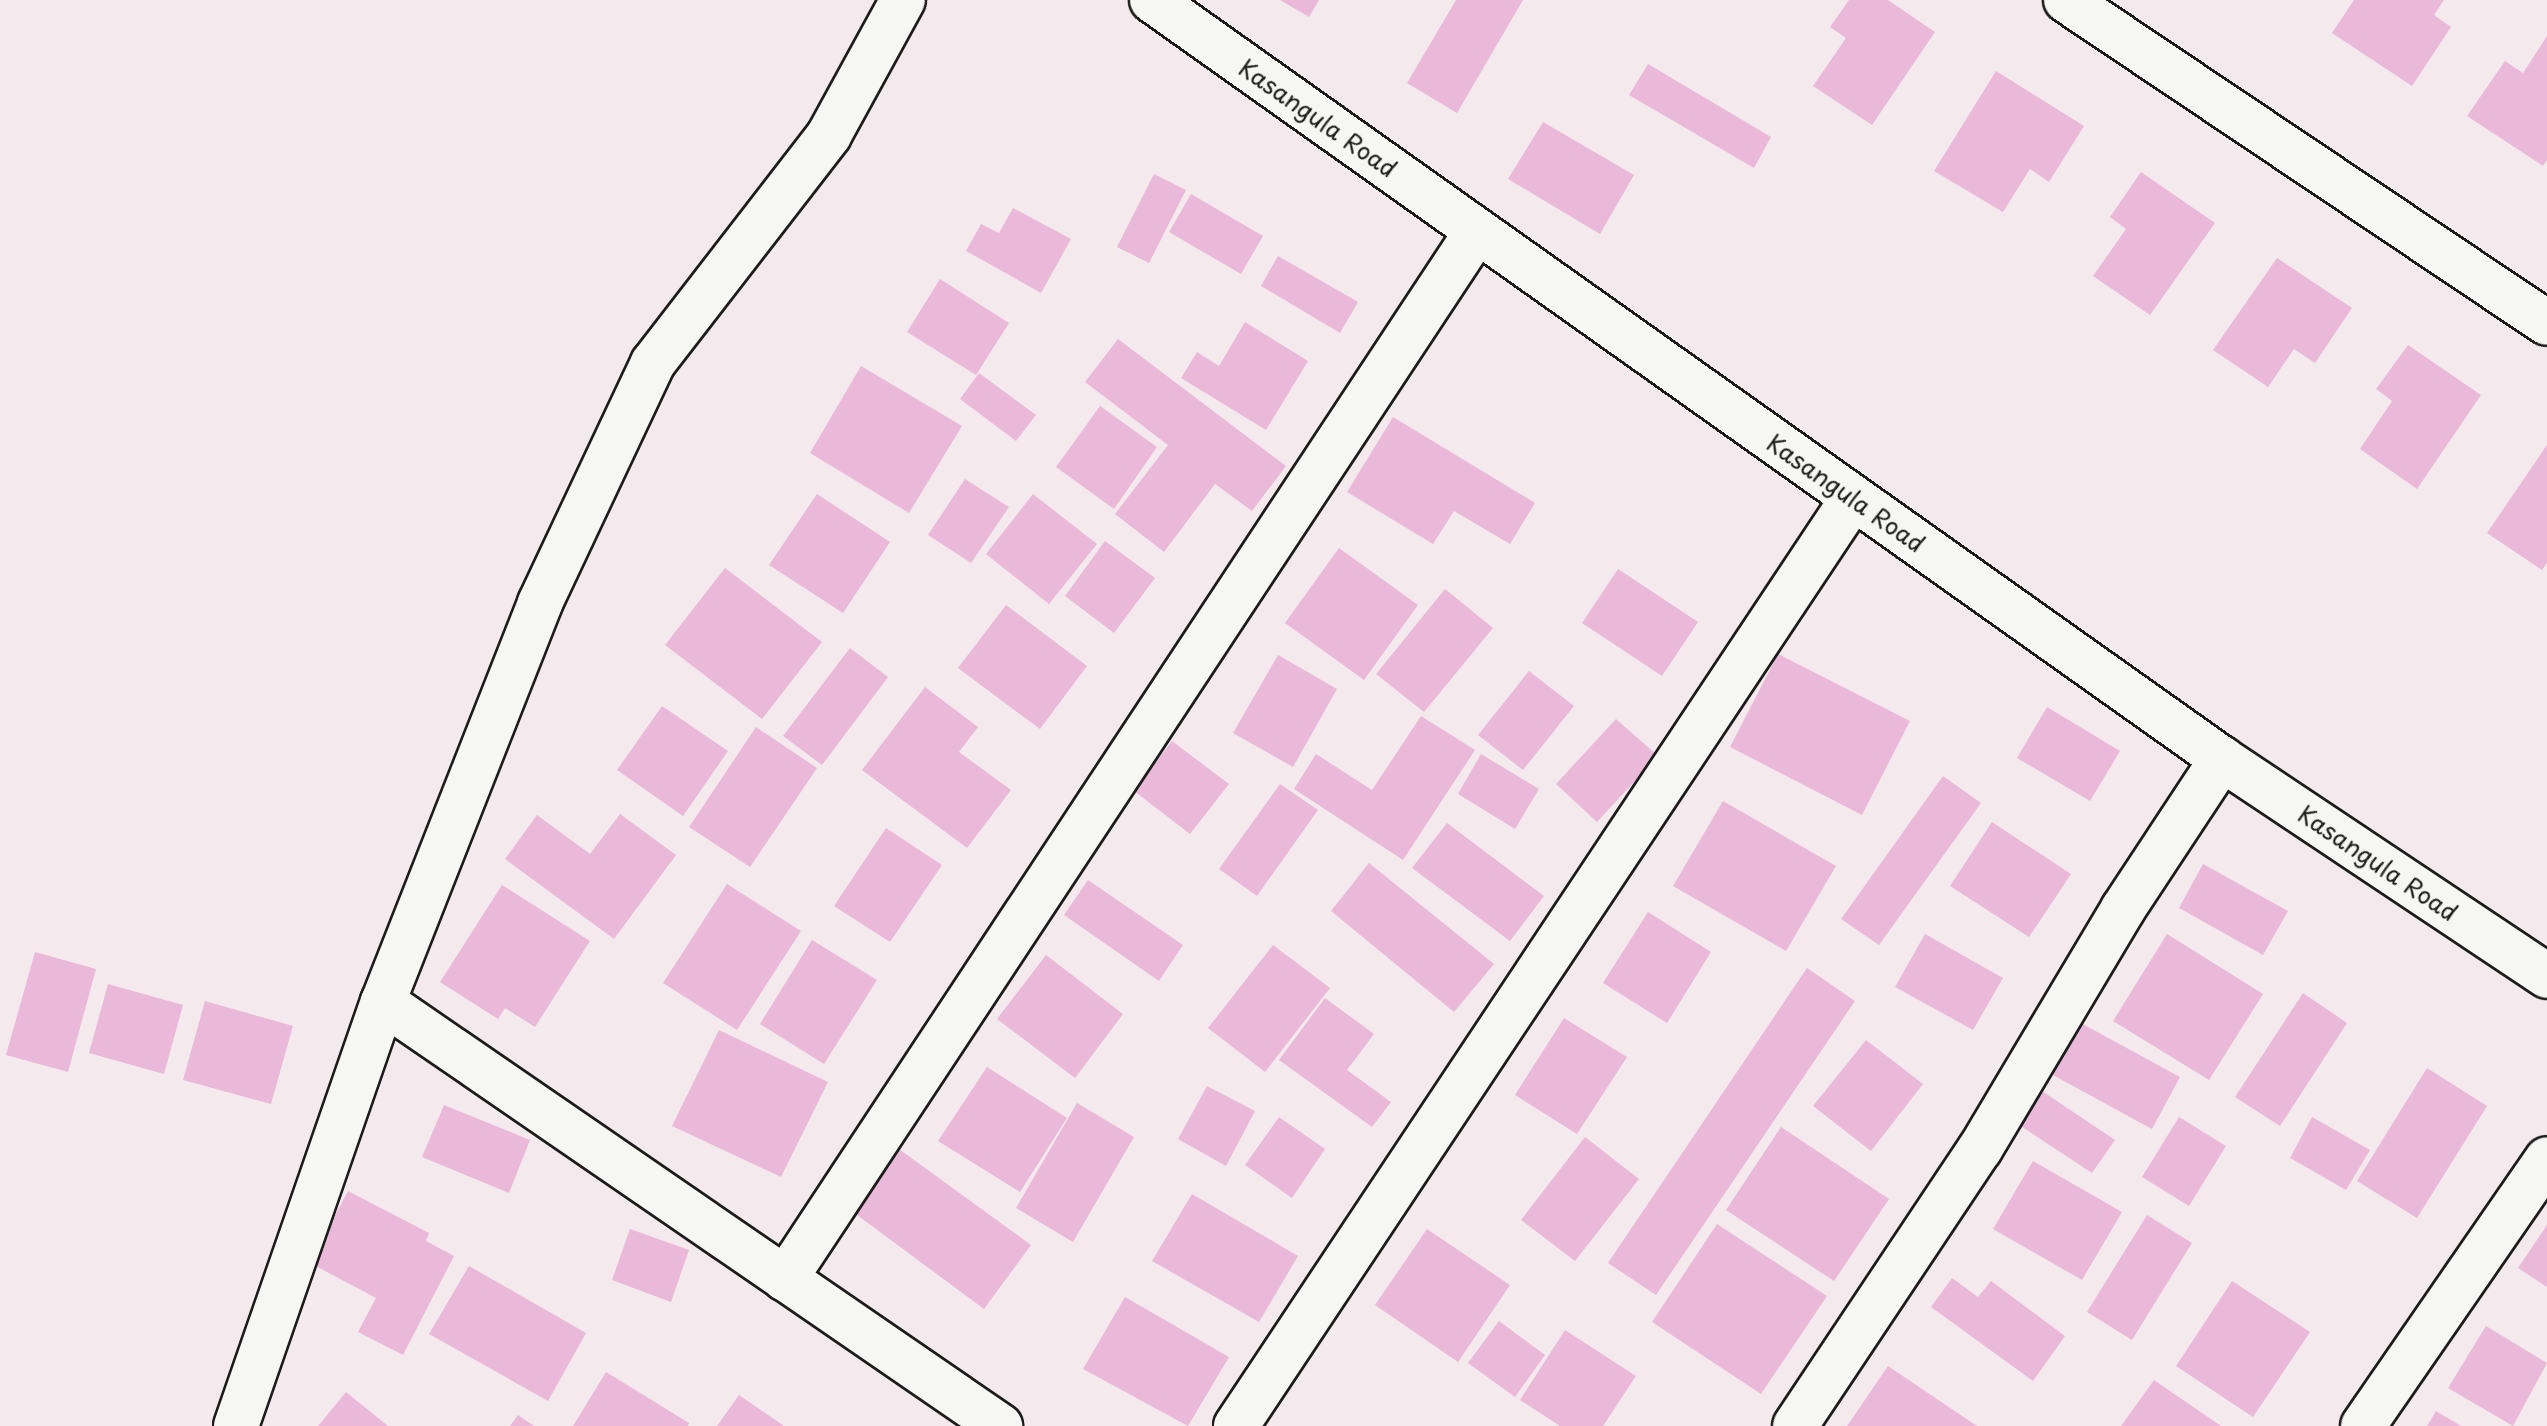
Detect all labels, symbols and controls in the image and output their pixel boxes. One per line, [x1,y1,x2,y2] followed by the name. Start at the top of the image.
[1234,53,1402,183] street label: Kasangula Road
[1762,428,1930,558] street label: Kasangula Road
[2293,799,2463,927] street label: Kasangula Road

